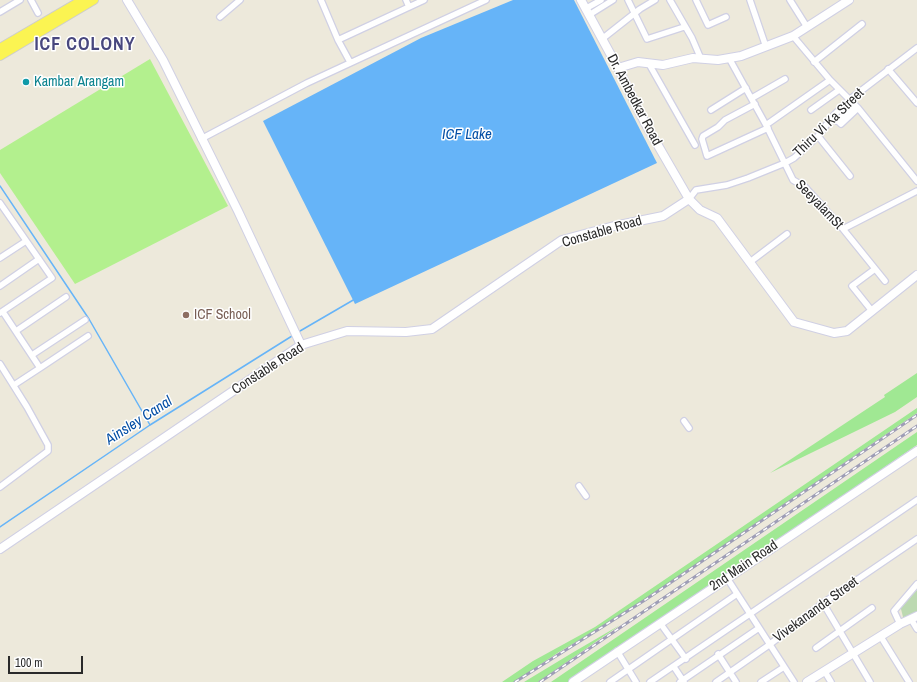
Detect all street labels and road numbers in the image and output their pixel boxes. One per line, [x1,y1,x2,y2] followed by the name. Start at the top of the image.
[603,52,665,148] street label: Dr. Ambedkar Road
[790,85,868,161] street label: Thiru Vi Ka Street
[791,177,847,233] street label: SeeyalamSt
[560,213,644,251] street label: Constable Road
[229,340,307,398] street label: Constable Road
[707,537,781,595] street label: 2nd Main Road
[770,574,862,646] street label: Vivekananda Street

